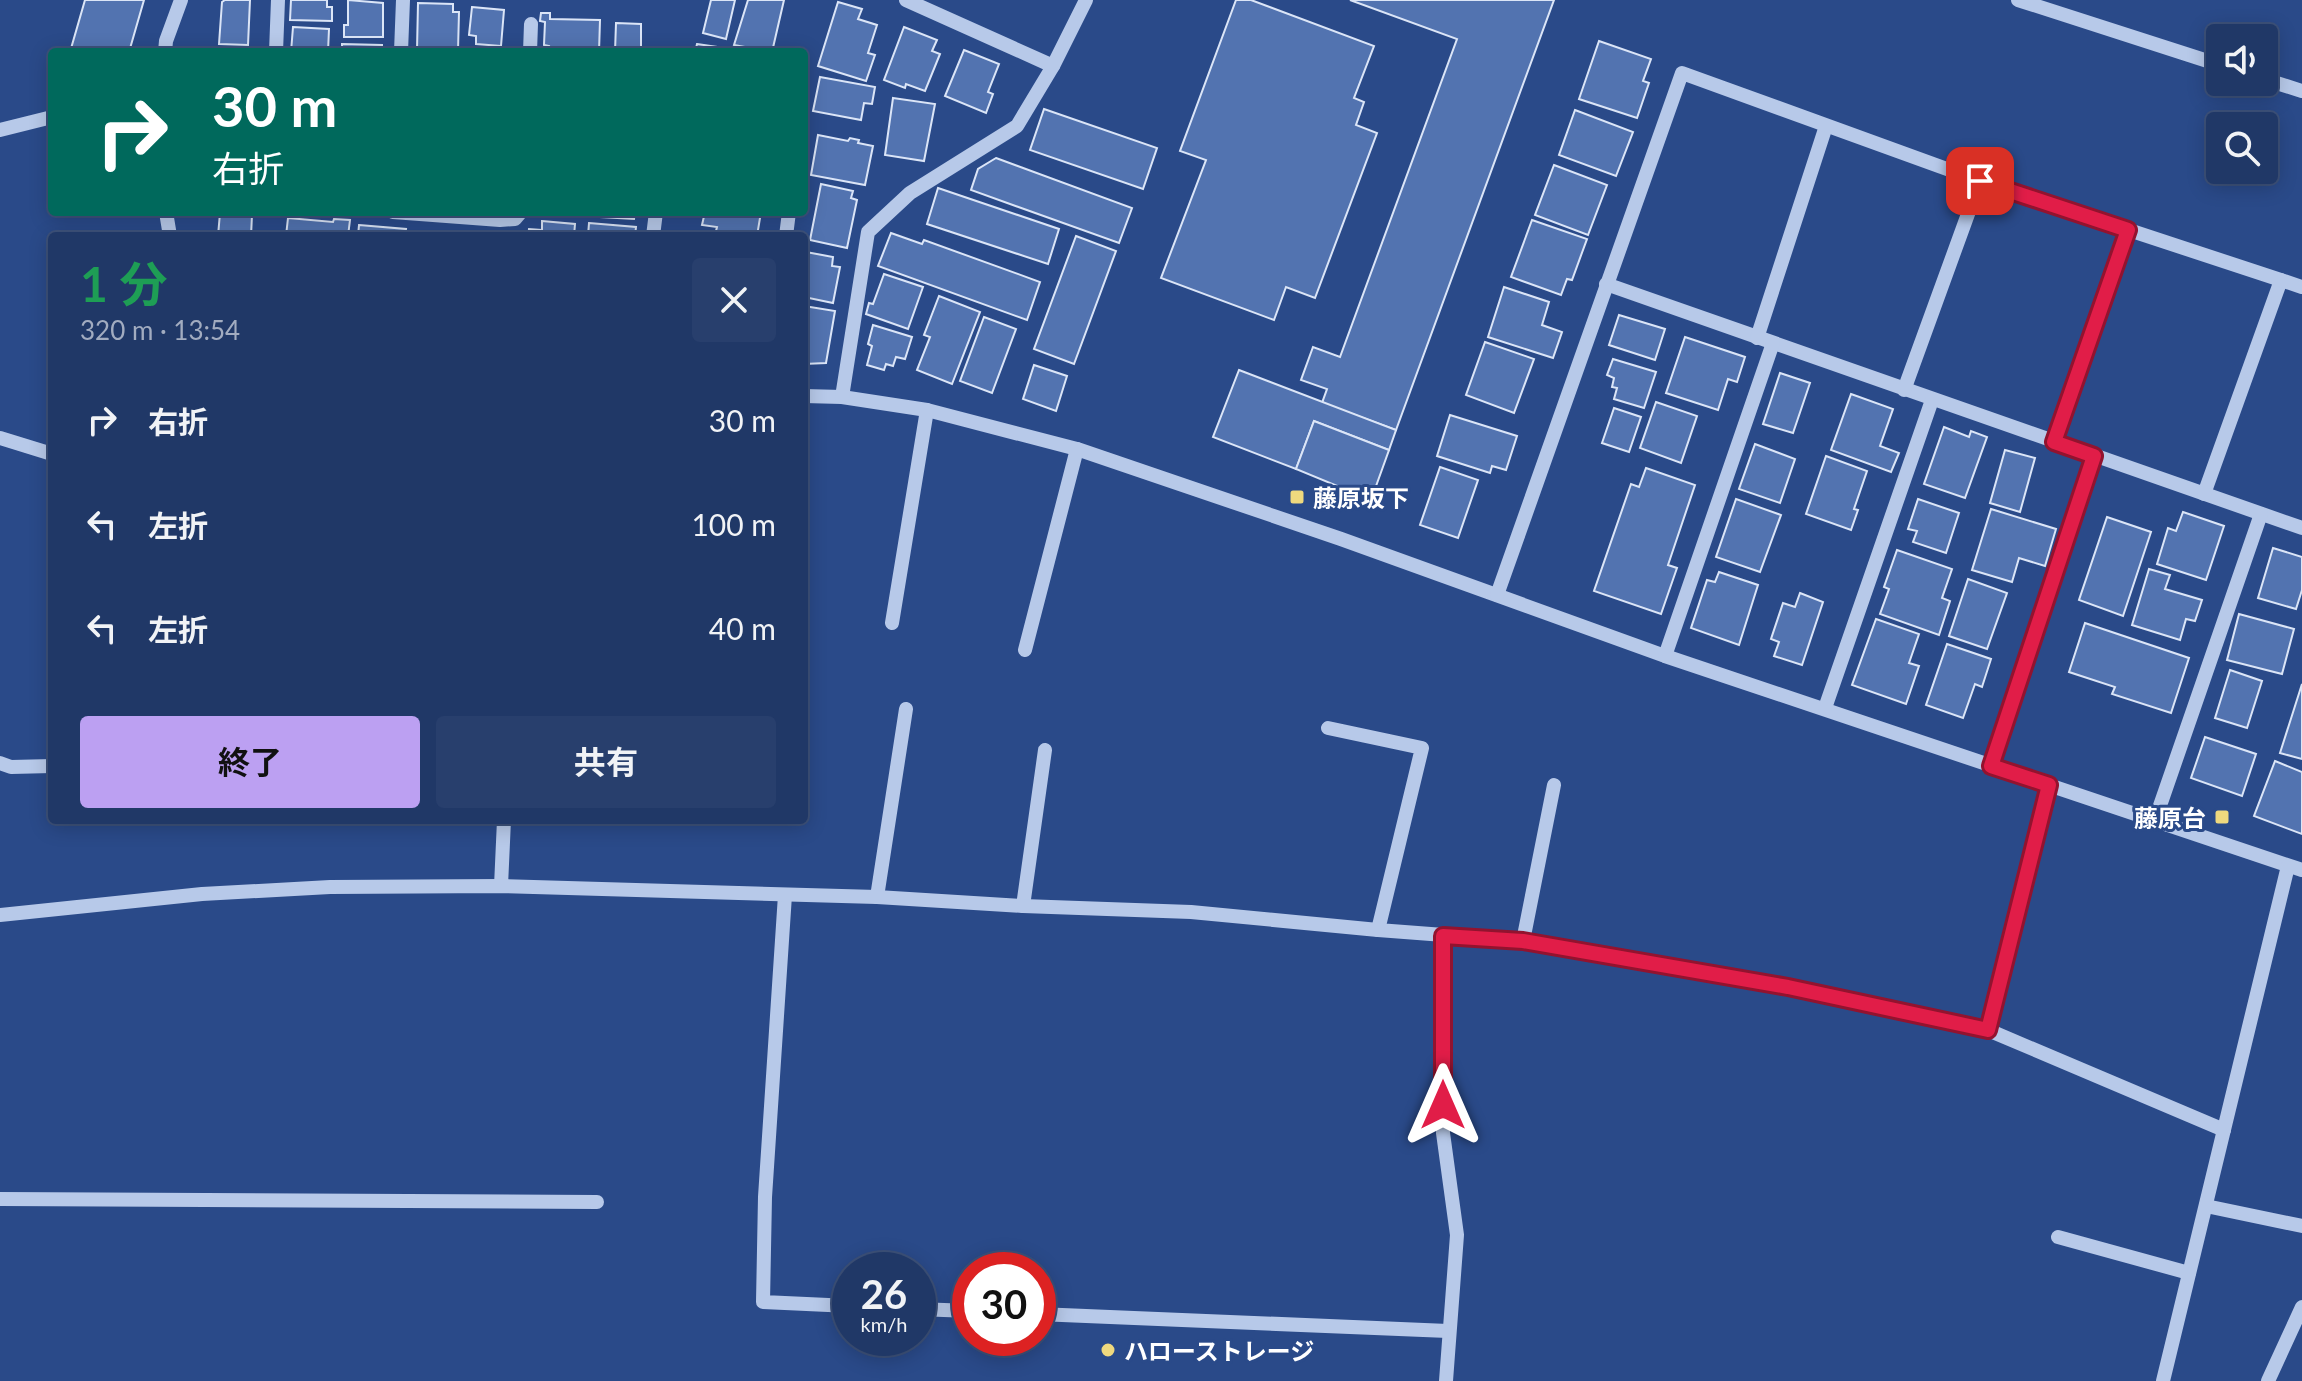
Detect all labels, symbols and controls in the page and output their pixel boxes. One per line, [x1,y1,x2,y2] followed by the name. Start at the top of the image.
[2206,24,2278,184] map controls
[2206,24,2278,96] button: sound
[212,72,337,139] text: 30 m
[80,80,184,184] icon: right
[2206,112,2278,184] button: search
[212,146,284,190] text: 右折
[1946,147,2014,215] pin
[1958,159,2002,203] icon: arrive
[80,255,168,312] text: 1 分
[692,258,776,342] button: close
[80,314,240,346] text: 320 m · 13:54
[80,398,124,442] icon: right
[709,402,776,438] text: 30 m
[148,403,208,439] text: 右折
[1313,483,1409,512] place label: 藤原坂下
[1288,488,1306,506] marker: 藤原坂下
[80,502,124,546] icon: left
[691,506,776,542] text: 100 m
[148,507,208,543] text: 左折
[80,606,124,650] icon: left
[709,610,776,646] text: 40 m
[148,611,208,647] text: 左折
[80,716,420,808] button: 終了
[436,716,776,808] button: 共有
[2134,803,2206,832] place label: 藤原台
[2213,808,2231,826] marker: 藤原台
[1401,1063,1485,1147] position arrow
[952,1252,1056,1356] speed limit sign: 30
[861,1270,907,1318] text: 26
[861,1312,907,1336] text: km/h
[1124,1336,1314,1365] place label: ハローストレージ
[1099,1341,1117,1359] marker: ハローストレージ

